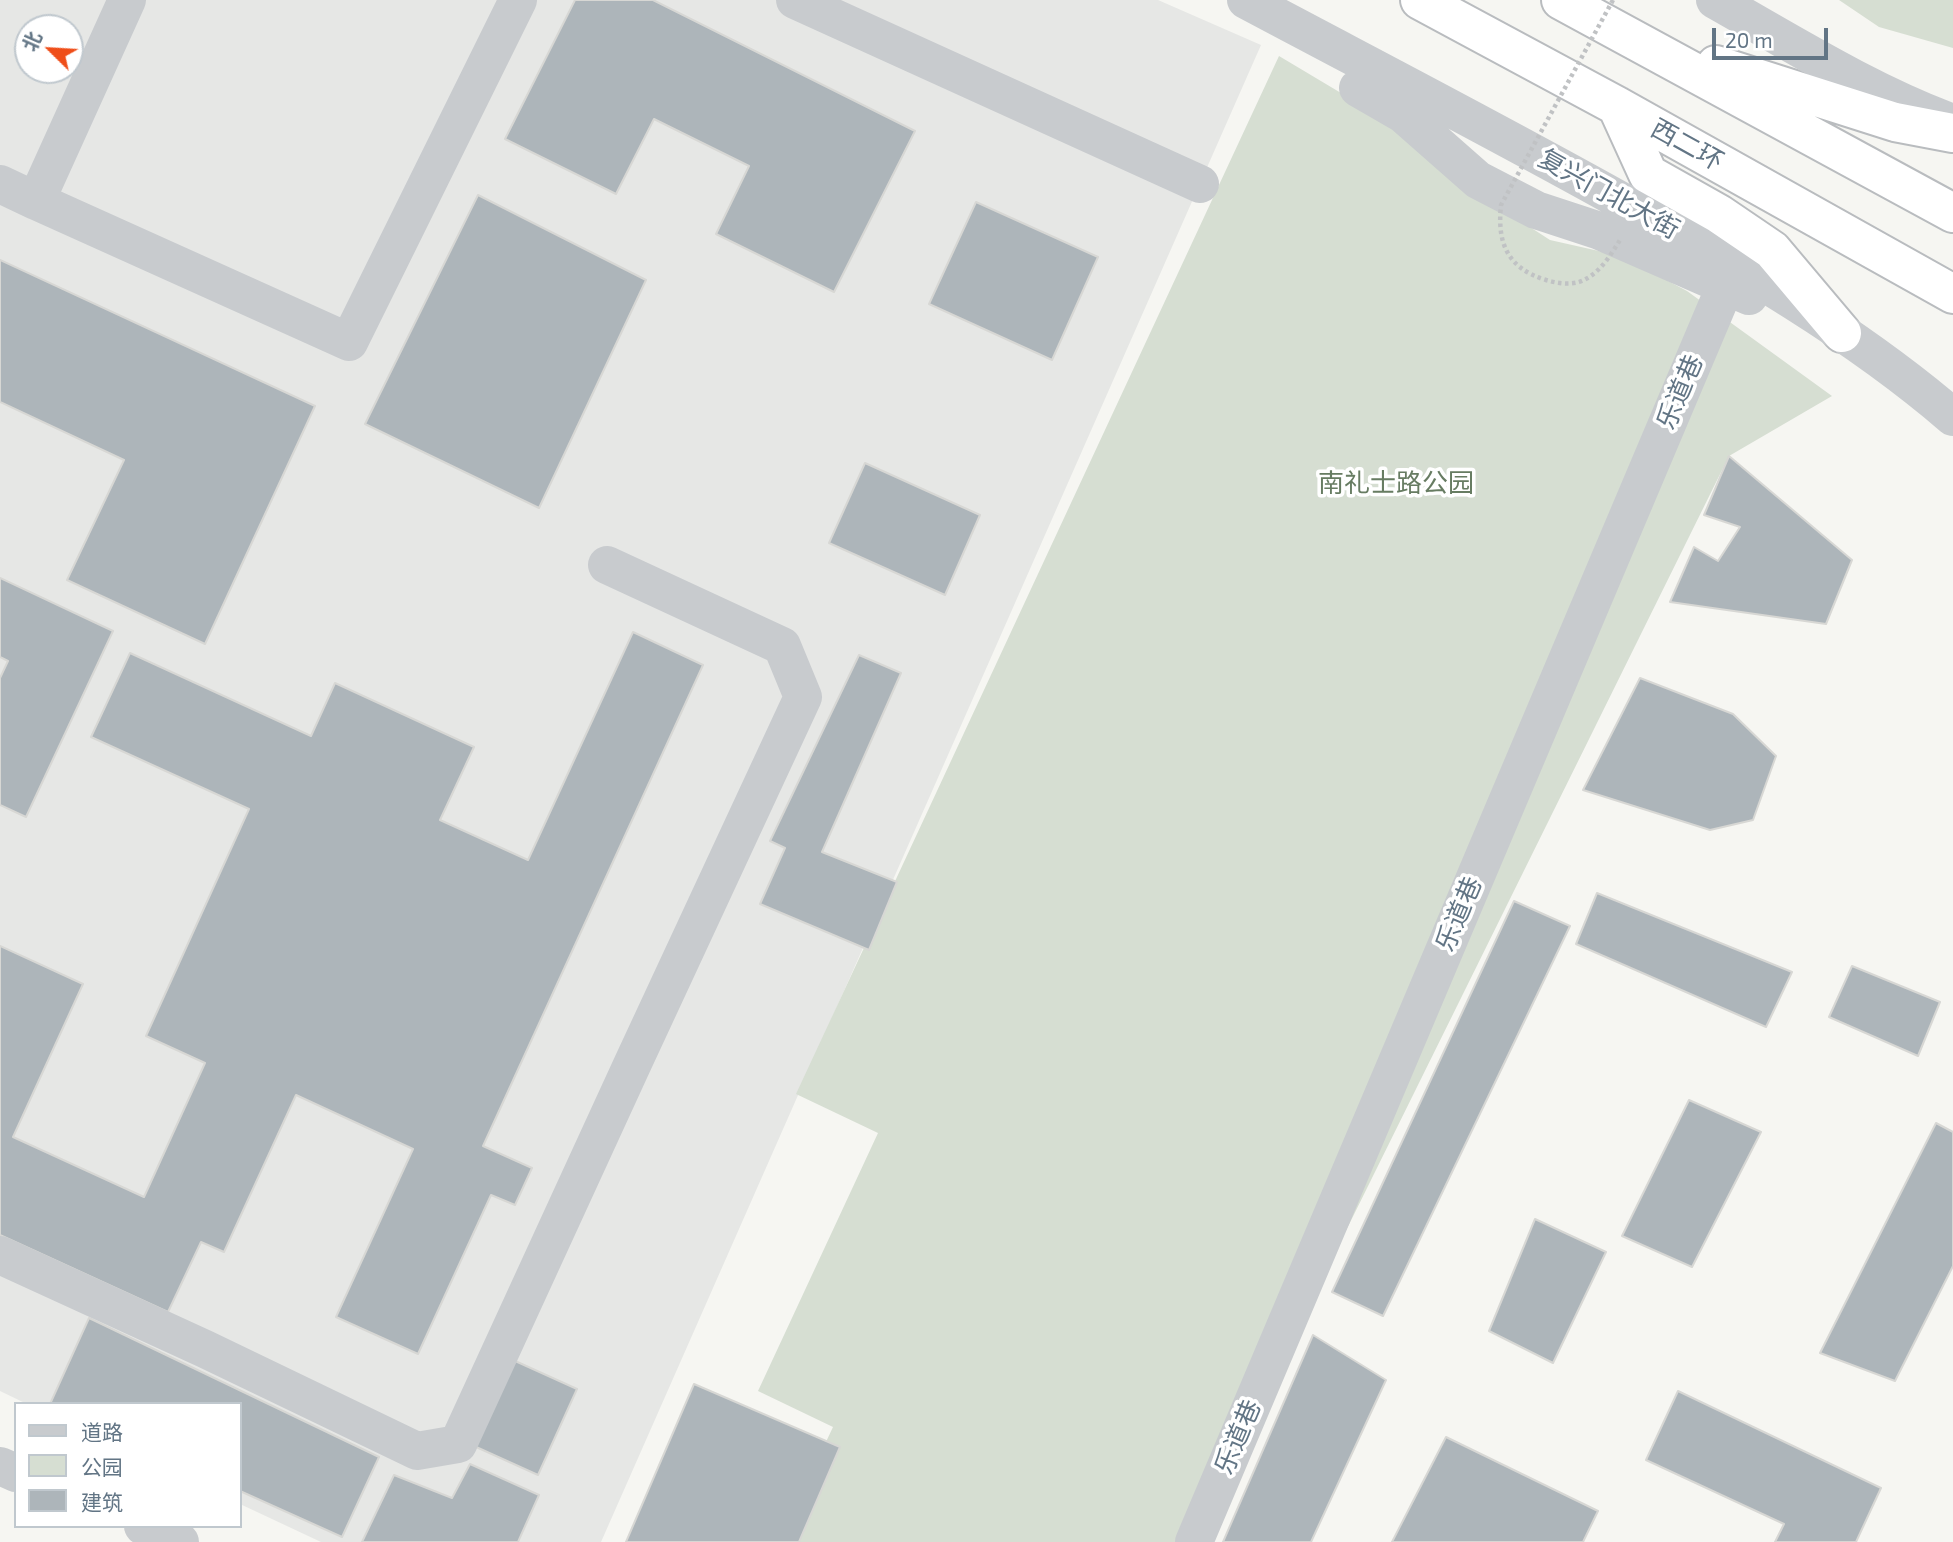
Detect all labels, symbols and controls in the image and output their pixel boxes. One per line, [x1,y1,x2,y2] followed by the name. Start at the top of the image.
[14,14,84,84] north arrow
[1715,14,1830,58] scale bar
[1725,27,1773,52] text: 20 m
[17,28,46,54] text: 北
[1645,112,1729,178] street label: 西二环
[1533,143,1685,245] street label: 复兴门北大街
[1650,350,1710,434] street label: 乐道巷
[1318,467,1474,499] park label: 南礼士路公园
[1429,872,1489,956] street label: 乐道巷
[1208,1395,1268,1479] street label: 乐道巷
[14,1402,242,1528] legend
[81,1419,123,1444] text: 道路
[81,1454,123,1479] text: 公园
[81,1489,123,1514] text: 建筑

